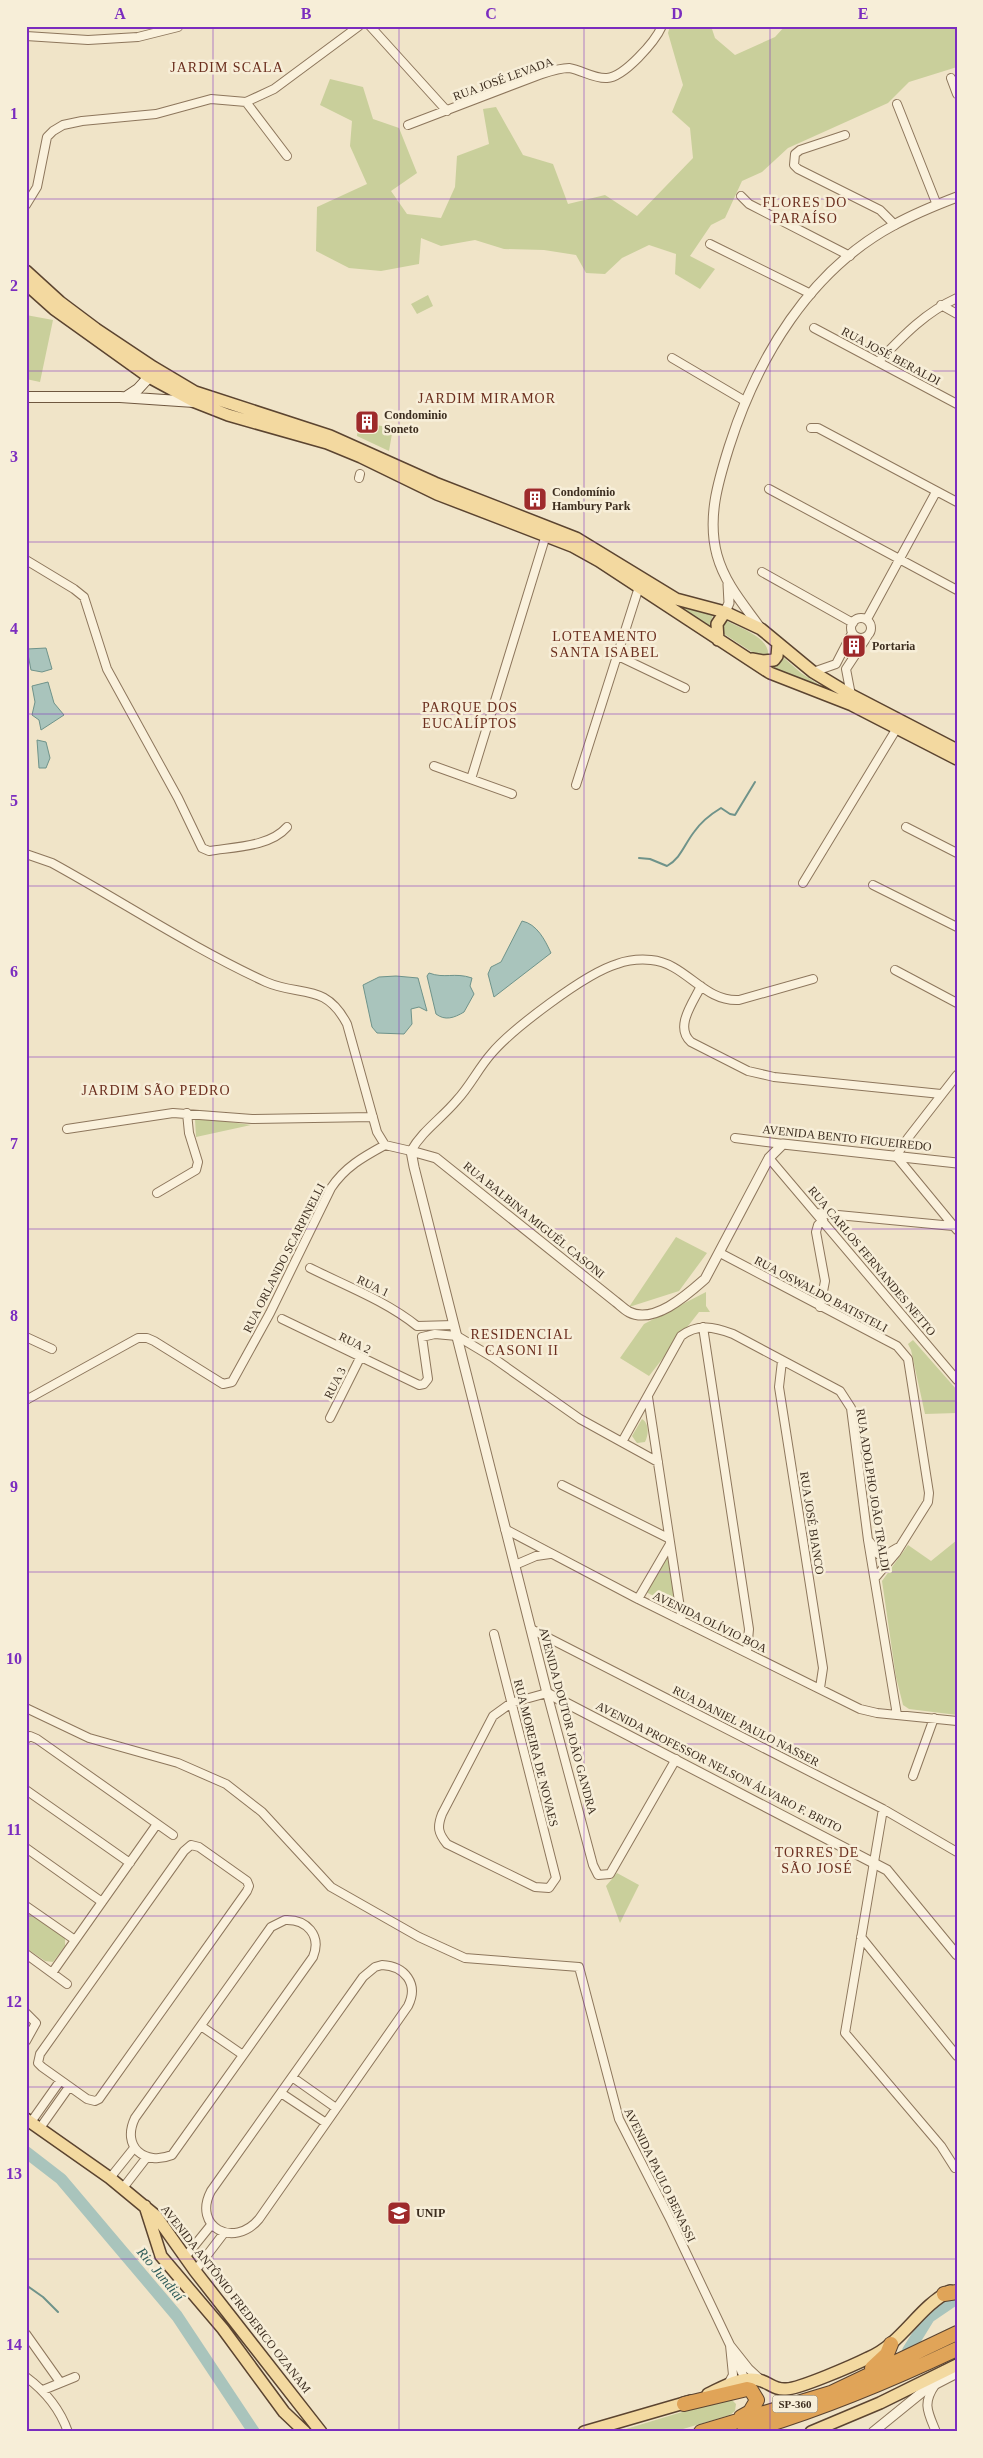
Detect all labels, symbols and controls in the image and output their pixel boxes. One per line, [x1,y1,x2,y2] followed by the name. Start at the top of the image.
[114,5,126,22] text: A
[301,5,312,22] text: B
[485,5,497,22] text: C
[671,5,683,22] text: D
[858,5,868,22] text: E
[451,54,555,104] street label: RUA JOSÉ LEVADA
[170,60,284,75] district label: JARDIM SCALA
[10,105,18,122] text: 1
[763,195,847,226] district label: FLORES DO PARAÍSO
[10,277,18,294] text: 2
[839,324,943,388] street label: RUA JOSÉ BERALDI
[418,391,556,406] district label: JARDIM MIRAMOR
[384,408,447,436] place label: Condominio Soneto
[354,409,380,435] building icon: Condominio Soneto
[10,448,18,465] text: 3
[552,485,631,513] place label: Condomínio Hambury Park
[522,486,548,512] building icon: Condomínio Hambury Park
[10,620,18,637] text: 4
[550,629,660,660] district label: LOTEAMENTO SANTA ISABEL
[841,633,867,659] building icon: Portaria
[872,639,915,653] place label: Portaria
[422,700,518,731] district label: PARQUE DOS EUCALÍPTOS
[10,792,18,809] text: 5
[10,963,18,980] text: 6
[81,1083,231,1098] district label: JARDIM SÃO PEDRO
[762,1122,933,1154] street label: AVENIDA BENTO FIGUEIREDO
[10,1135,18,1152] text: 7
[461,1159,607,1281] street label: RUA BALBINA MIGUÉL CASONI
[240,1181,328,1335] street label: RUA ORLANDO SCARPINELLI
[805,1183,939,1339] street label: RUA CARLOS FERNANDES NETTO
[752,1253,890,1335] street label: RUA OSWALDO BATISTELI
[355,1272,391,1300] street label: RUA 1
[10,1307,18,1324] text: 8
[471,1327,573,1358] district label: RESIDENCIAL CASONI II
[337,1329,373,1357] street label: RUA 2
[321,1365,349,1401] street label: RUA 3
[853,1408,893,1572] street label: RUA ADOLPHO JOÃO TRALDI
[797,1471,827,1576] street label: RUA JOSÉ BIANCO
[10,1478,18,1495] text: 9
[651,1588,770,1656] street label: AVENIDA OLÍVIO BOA
[536,1626,600,1816] street label: AVENIDA DOUTOR JOÃO GANDRA
[6,1650,22,1667] text: 10
[511,1678,561,1828] street label: RUA MOREIRA DE NOVAES
[670,1683,822,1769] street label: RUA DANIEL PAULO NASSER
[594,1699,845,1836] street label: AVENIDA PROFESSOR NELSON ÁLVARO F. BRITO
[6,1821,22,1838] text: 11
[775,1845,859,1876] district label: TORRES DE SÃO JOSÉ
[6,1993,22,2010] text: 12
[621,2106,699,2244] street label: AVENIDA PAULO BENASSI
[6,2165,22,2182] text: 13
[386,2200,412,2226] school or university icon: UNIP
[158,2202,314,2396] street label: AVENIDA ANTÔNIO FREDERICO OZANAM
[416,2206,445,2220] place label: UNIP
[133,2244,188,2305] water label: Rio Jundiaí
[6,2336,22,2353] text: 14
[772,2396,818,2412] road number: SP-360

